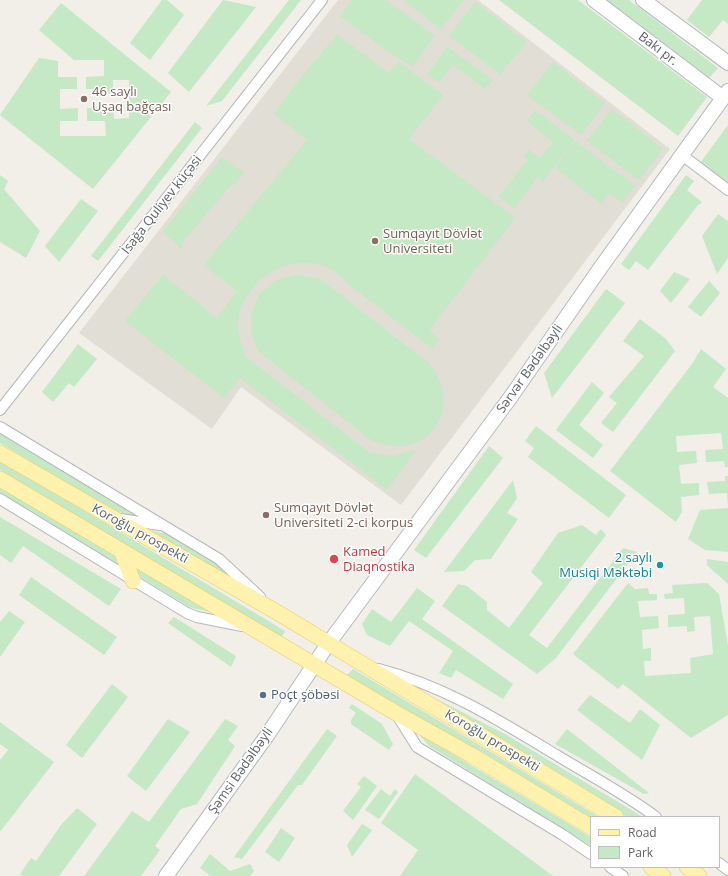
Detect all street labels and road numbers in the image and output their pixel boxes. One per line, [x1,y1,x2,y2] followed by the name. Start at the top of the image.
[635,29,681,69] street label: Bakı pr.
[119,153,205,257] street label: İsağa Quliyev küçəsi
[494,322,566,416] street label: Sərvər Bədəlbəyli
[89,501,191,567] street label: Koroğlu prospekti
[442,707,542,775] street label: Koroğlu prospekti
[205,725,277,817] street label: Şəmsi Bədəlbəyli

